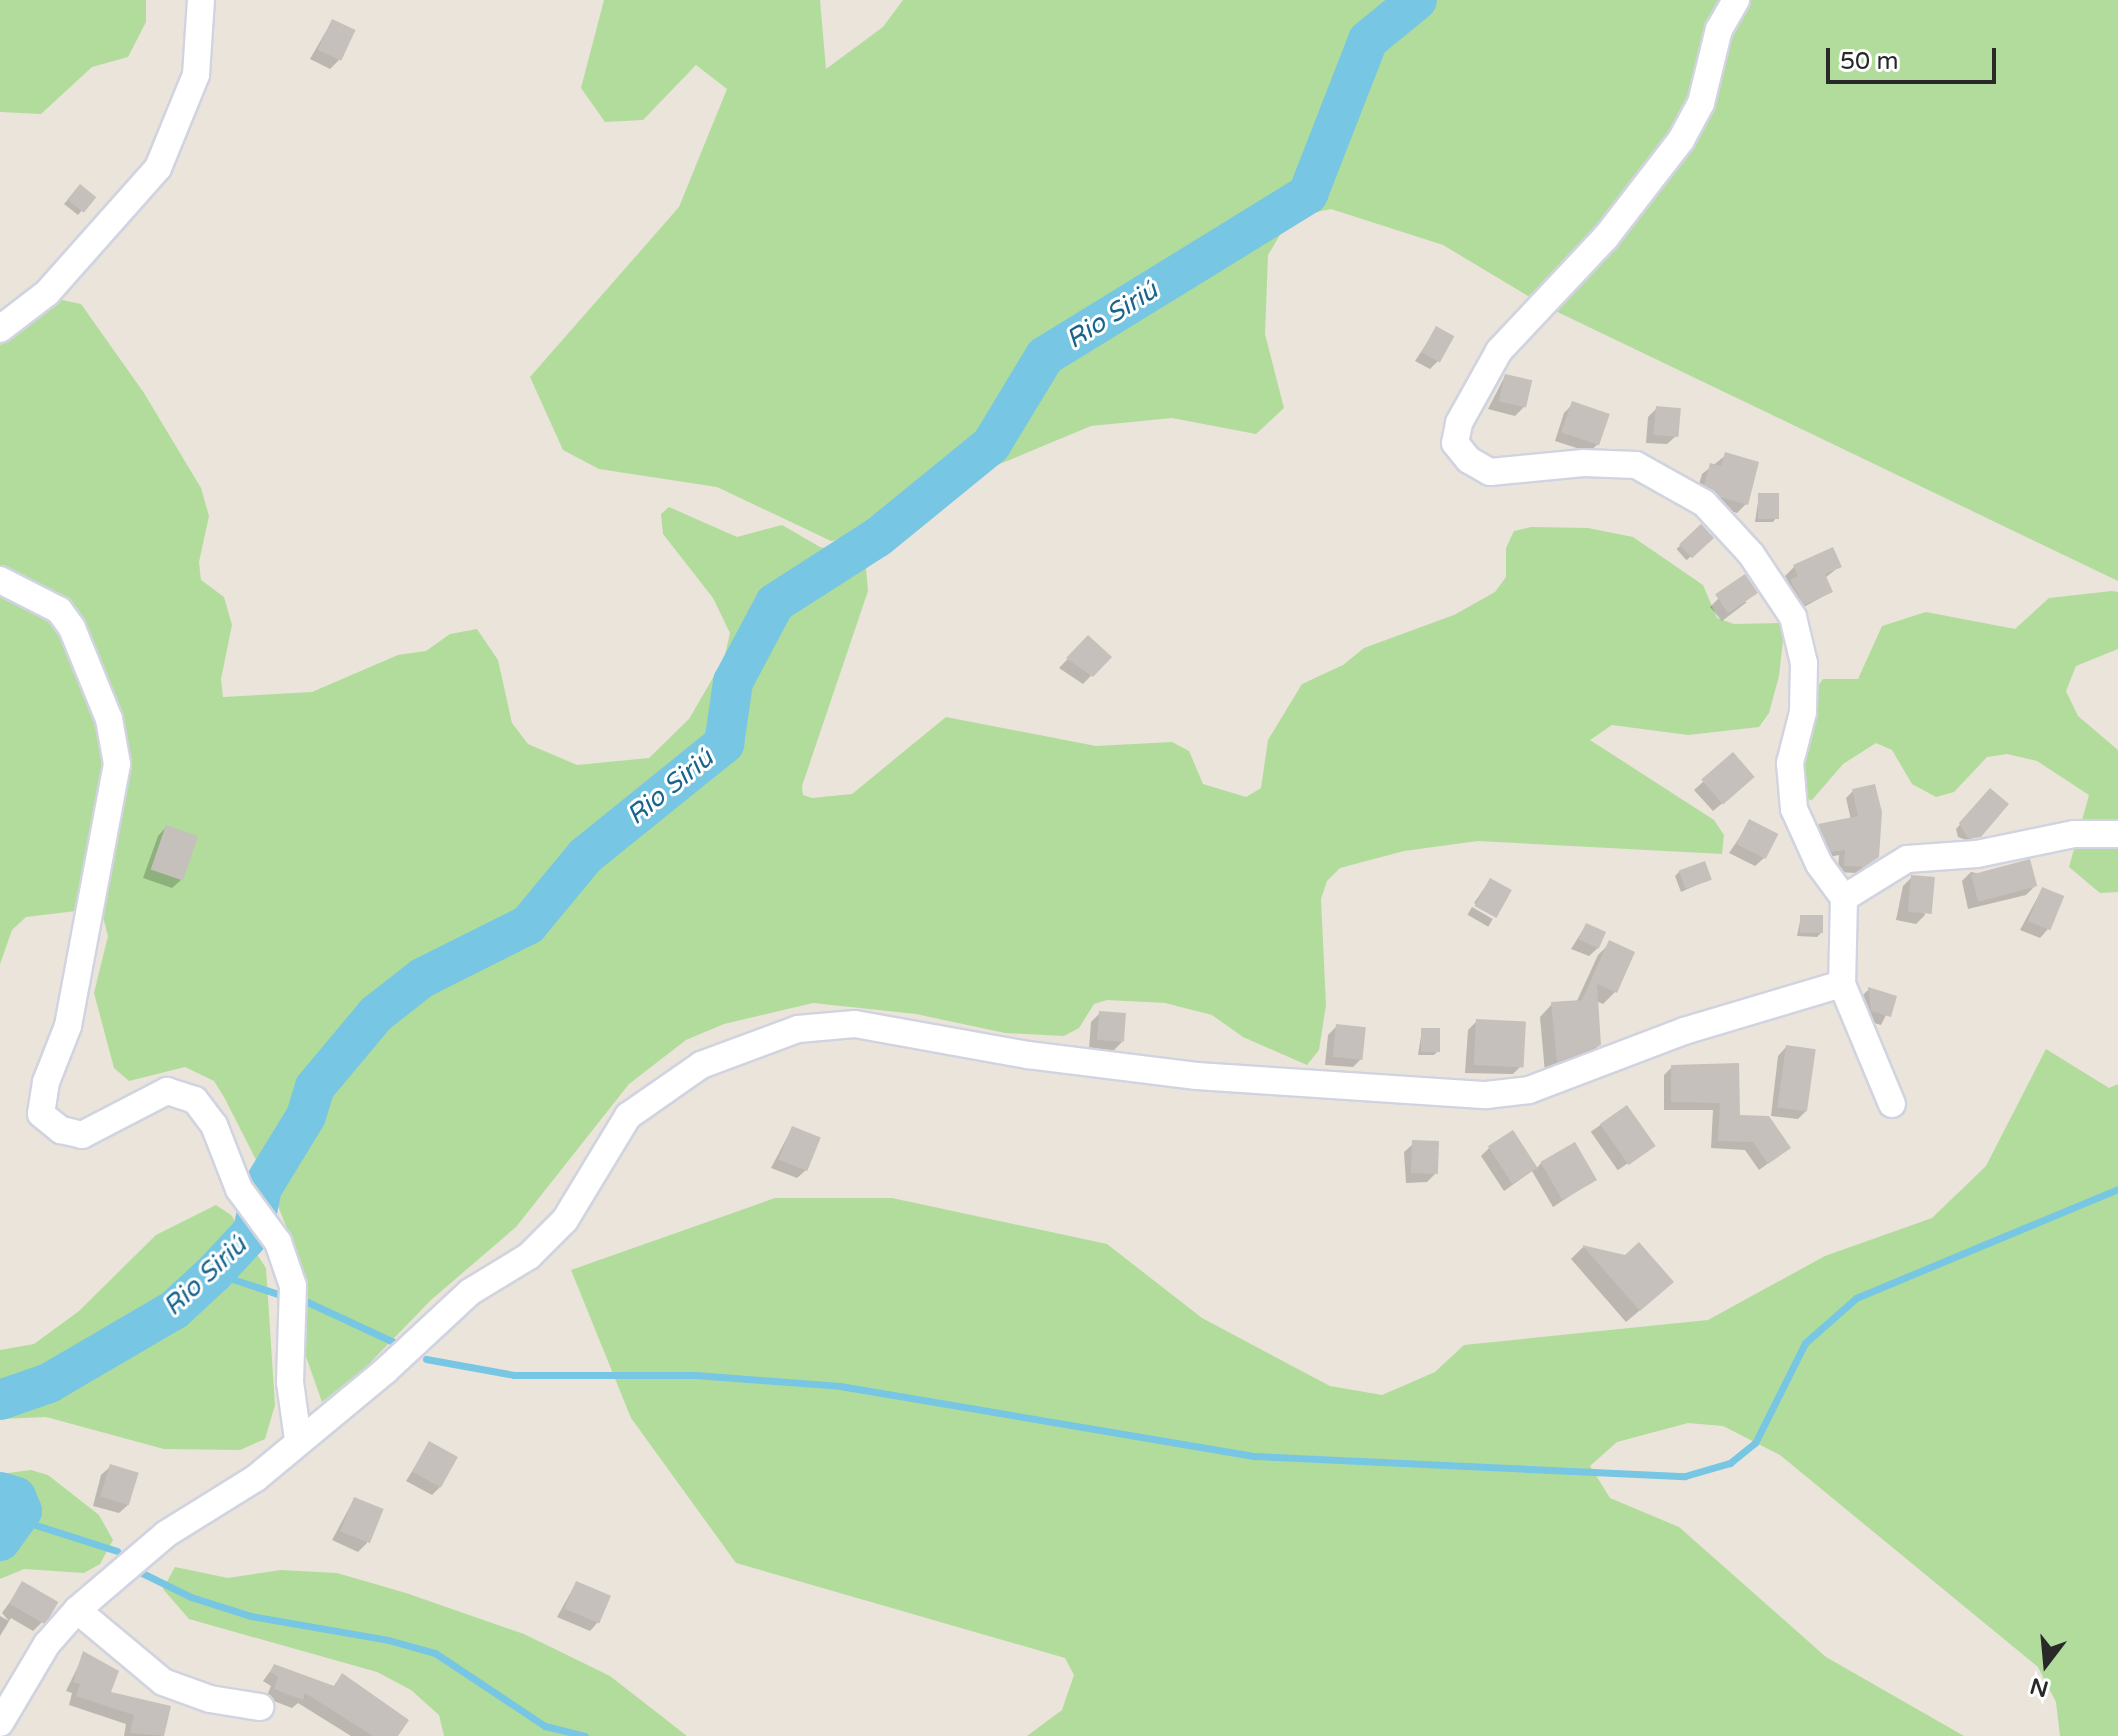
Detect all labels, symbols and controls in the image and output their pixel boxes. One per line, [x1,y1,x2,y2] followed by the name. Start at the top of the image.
[1830,32,2000,82] scale bar
[1840,47,1898,76] text: 50 m
[1060,275,1164,355] water label: Rio Siriú
[621,743,719,831] water label: Rio Siriú
[157,1230,253,1322] water label: Rio Siriú
[2006,1624,2086,1704] north arrow
[2027,1672,2051,1702] text: N

